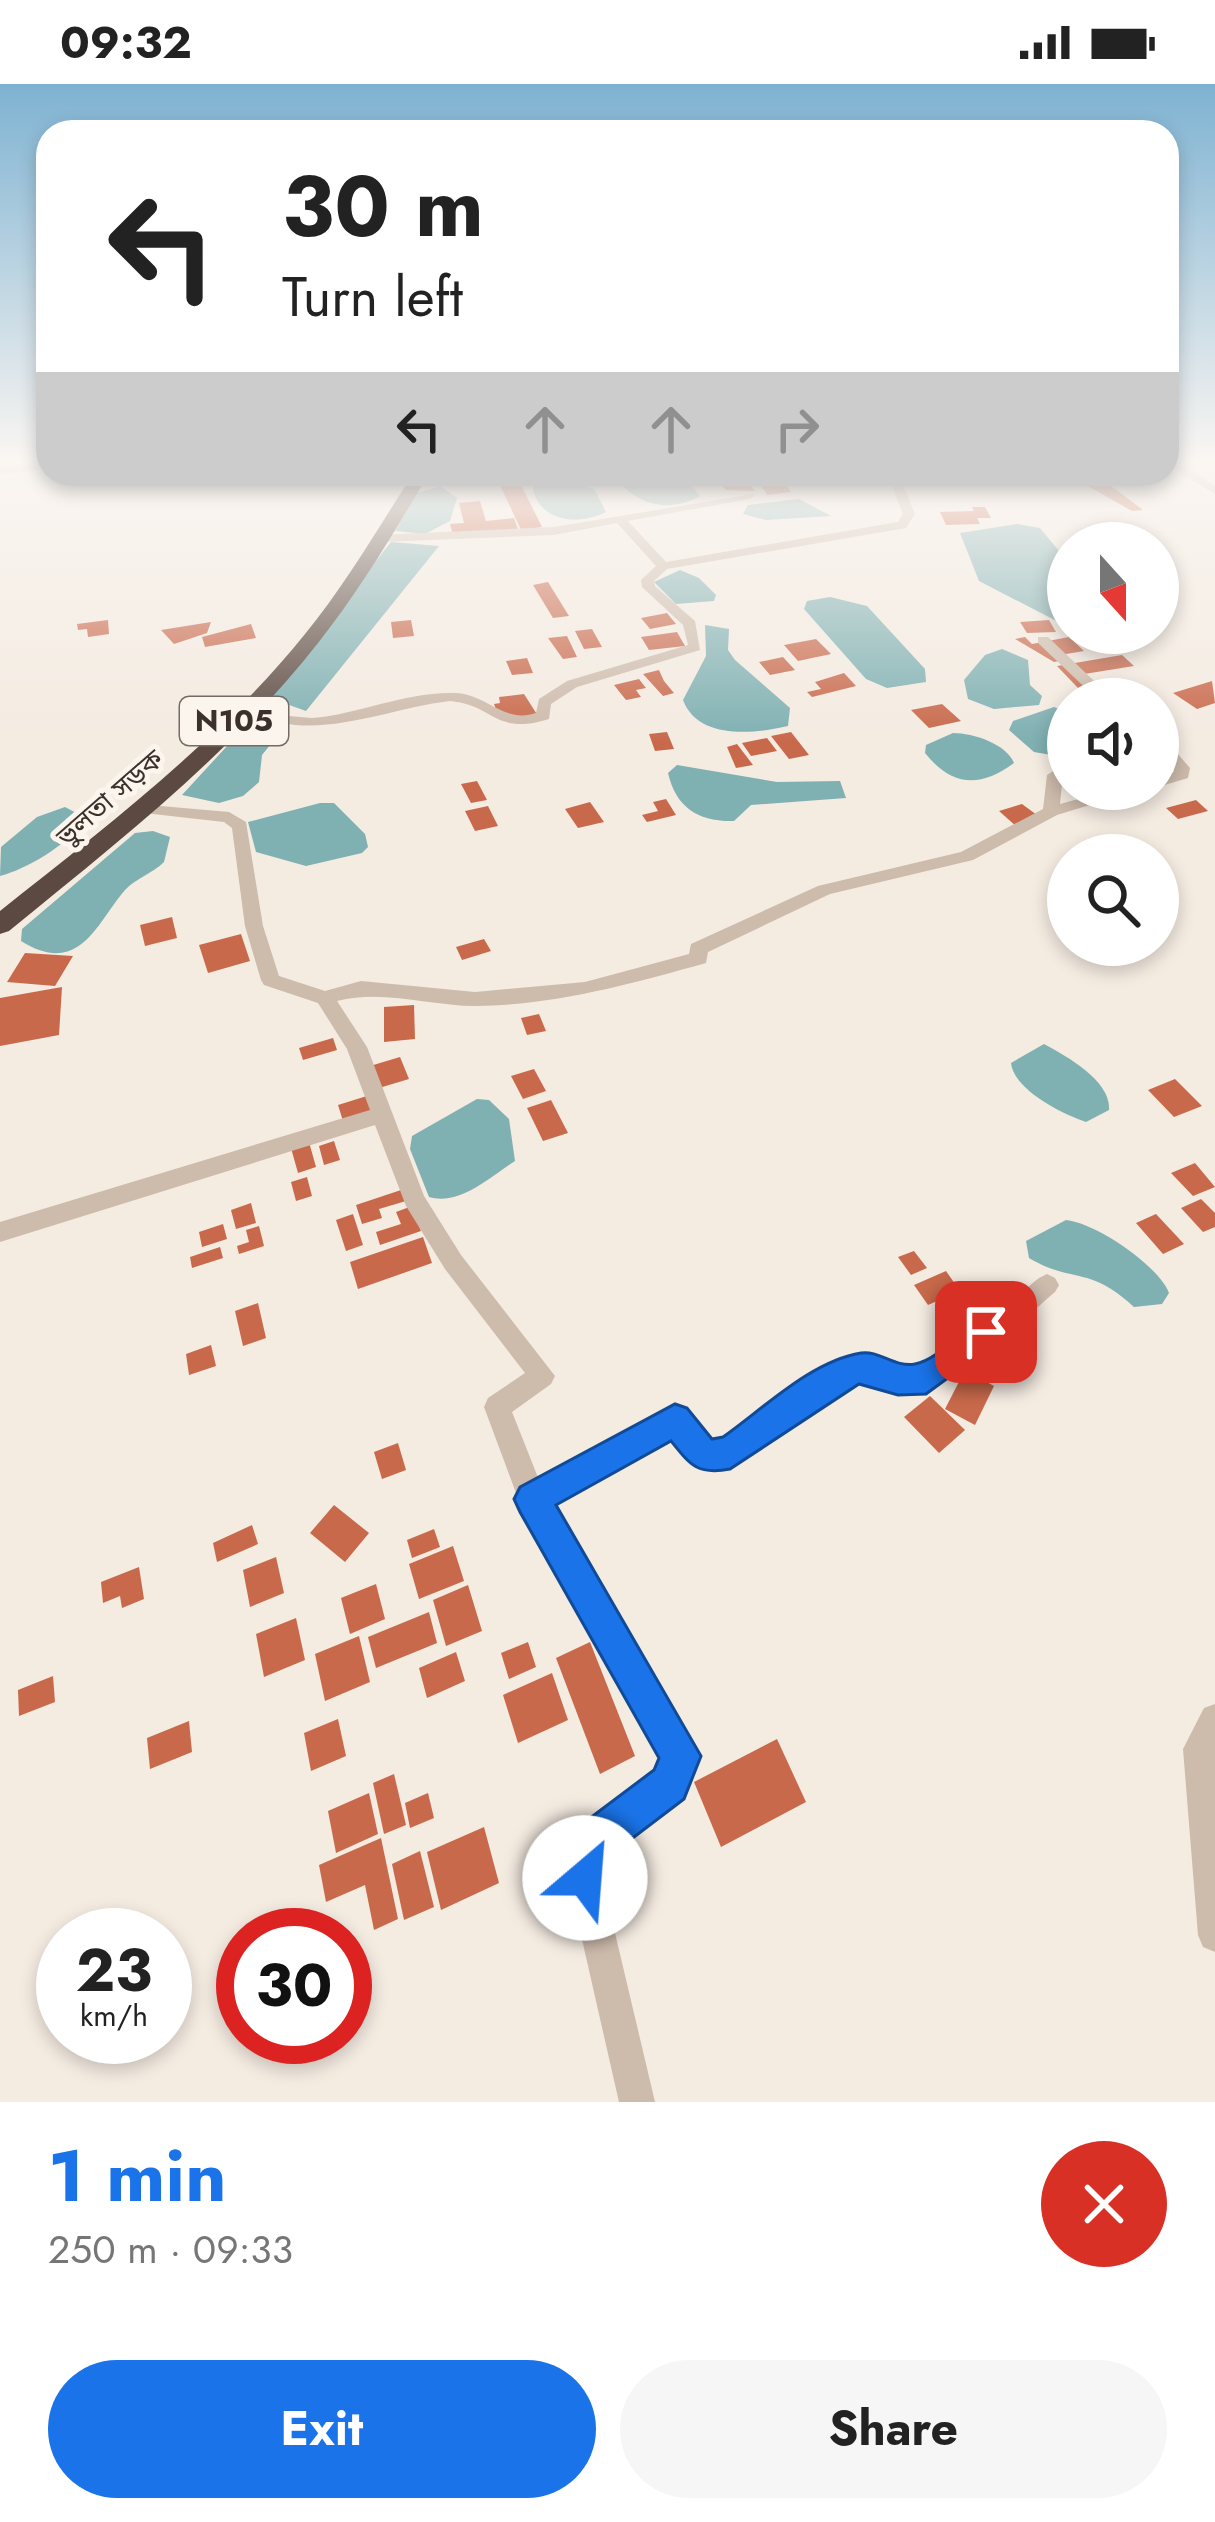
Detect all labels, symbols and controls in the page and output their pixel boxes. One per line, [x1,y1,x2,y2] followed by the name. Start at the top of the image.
[60,10,192,75] text: 09:32
[282,146,484,268] text: 30 m
[84,168,240,324] icon: left
[282,258,463,336] text: Turn left
[386,396,452,462] icon: left
[512,396,578,462] icon: ahead
[638,396,704,462] icon: ahead
[764,396,830,462] icon: right
[1047,522,1179,654] north arrow
[1047,522,1179,966] map controls
[1047,678,1179,810] button: sound
[180,697,288,745] road number: N105
[47,739,173,856] street label: ভুলতা সড়ক
[1047,834,1179,966] button: search
[935,1281,1037,1383] pin
[953,1299,1019,1365] icon: arrive
[522,1815,648,1941] position arrow
[216,1908,372,2064] speed limit sign: 30
[76,1927,152,2014] text: 23
[80,1994,148,2037] text: km/h
[48,2124,227,2228] text: 1 min
[1041,2141,1167,2267] button: close
[48,2221,293,2278] text: 250 m · 09:33
[48,2360,596,2498] button: Exit
[620,2360,1167,2498] button: Share

